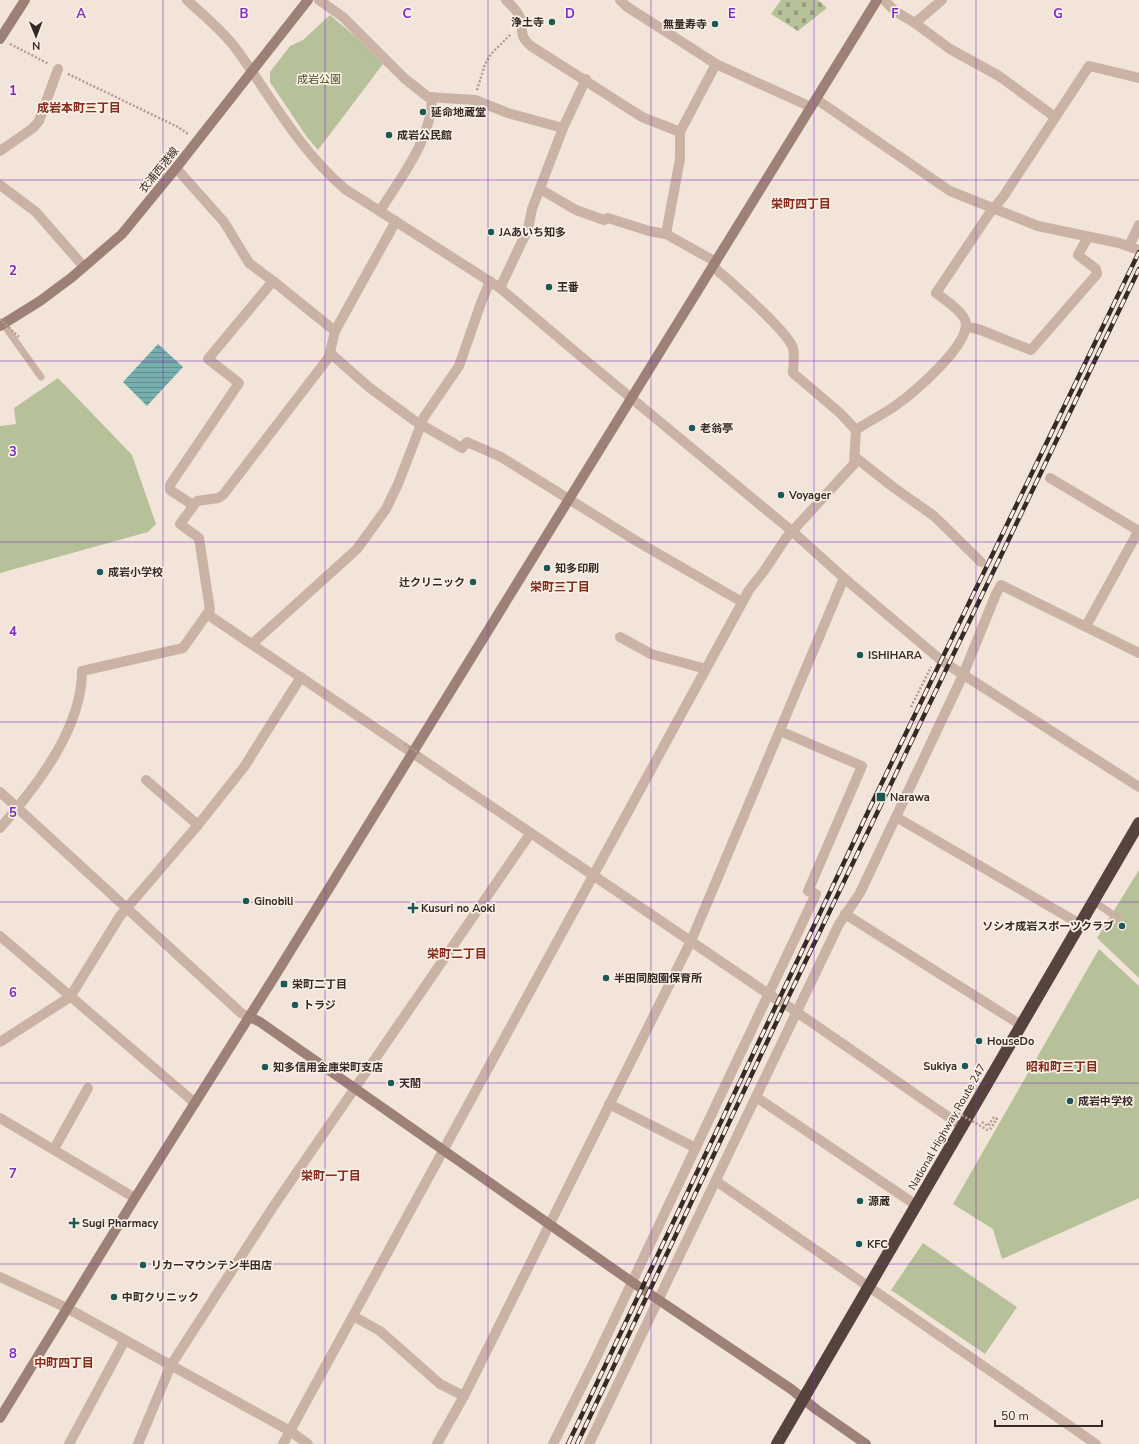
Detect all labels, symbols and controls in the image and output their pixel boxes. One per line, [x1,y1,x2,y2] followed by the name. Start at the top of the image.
[76,5,86,23] text: A
[240,5,249,23] text: B
[403,5,412,23] text: C
[565,5,575,23] text: D
[728,5,736,23] text: E
[891,5,899,23] text: F
[1053,5,1063,23] text: G
[511,15,544,30] place label: 浄土寺
[16,16,56,56] north arrow
[547,17,557,27] marker: 浄土寺
[663,17,707,32] place label: 無量寿寺
[710,19,720,29] marker: 無量寿寺
[32,38,40,53] text: N
[297,72,341,87] park label: 成岩公園
[9,82,17,100] text: 1
[37,100,121,116] district label: 成岩本町三丁目
[431,105,486,120] place label: 延命地蔵堂
[418,107,428,117] marker: 延命地蔵堂
[397,128,452,143] place label: 成岩公民館
[384,130,394,140] marker: 成岩公民館
[136,144,182,196] street label: 衣浦西港線
[771,196,831,212] district label: 栄町四丁目
[498,225,566,240] place label: JAあいち知多
[486,227,496,237] marker: JAあいち知多
[9,262,17,280] text: 2
[557,280,579,295] place label: 王番
[544,282,554,292] marker: 王番
[700,421,733,436] place label: 老翁亭
[687,423,697,433] marker: 老翁亭
[9,443,17,461] text: 3
[788,488,832,503] place label: Voyager
[776,490,786,500] marker: Voyager
[555,561,599,576] place label: 知多印刷
[542,563,552,573] marker: 知多印刷
[108,565,163,580] place label: 成岩小学校
[95,567,105,577] marker: 成岩小学校
[399,575,465,590] place label: 辻クリニック
[468,577,478,587] marker: 辻クリニック
[530,579,590,595] district label: 栄町三丁目
[9,623,17,641] text: 4
[868,648,923,663] place label: ISHIHARA
[855,650,865,660] marker: ISHIHARA
[890,790,930,805] place label: Narawa
[875,791,887,803] marker: Narawa
[9,804,17,822] text: 5
[254,894,294,909] place label: Ginobili
[241,896,251,906] marker: Ginobili
[421,901,495,916] place label: Kusuri no Aoki
[408,903,418,913] marker: Kusuri no Aoki
[982,919,1114,934] place label: ソシオ成岩スポーツクラブ
[1117,921,1127,931] marker: ソシオ成岩スポーツクラブ
[427,946,487,962] district label: 栄町二丁目
[614,971,702,986] place label: 半田同胞園保育所
[601,973,611,983] marker: 半田同胞園保育所
[292,977,347,992] place label: 栄町二丁目
[279,979,289,989] marker: 栄町二丁目
[9,984,17,1002] text: 6
[303,998,336,1013] place label: トラジ
[290,1000,300,1010] marker: トラジ
[987,1034,1034,1049] place label: HouseDo
[974,1036,984,1046] marker: HouseDo
[923,1059,957,1074] place label: Sukiya
[1026,1059,1098,1075] district label: 昭和町三丁目
[273,1060,383,1075] place label: 知多信用金庫栄町支店
[905,1061,989,1193] street label: National Highway Route 247
[960,1061,970,1071] marker: Sukiya
[260,1062,270,1072] marker: 知多信用金庫栄町支店
[399,1076,421,1091] place label: 天閣
[386,1078,396,1088] marker: 天閣
[1078,1094,1133,1109] place label: 成岩中学校
[1065,1096,1075,1106] marker: 成岩中学校
[9,1165,17,1183] text: 7
[301,1168,361,1184] district label: 栄町一丁目
[868,1194,890,1209] place label: 源蔵
[855,1196,865,1206] marker: 源蔵
[82,1216,159,1231] place label: Sugi Pharmacy
[69,1218,79,1228] marker: Sugi Pharmacy
[867,1237,888,1252] place label: KFC
[854,1239,864,1249] marker: KFC
[151,1258,272,1273] place label: リカーマウンテン半田店
[138,1260,148,1270] marker: リカーマウンテン半田店
[122,1290,199,1305] place label: 中町クリニック
[109,1292,119,1302] marker: 中町クリニック
[9,1345,17,1363] text: 8
[34,1355,94,1371] district label: 中町四丁目
[995,1402,1102,1428] scale bar
[1001,1408,1029,1424] text: 50 m

